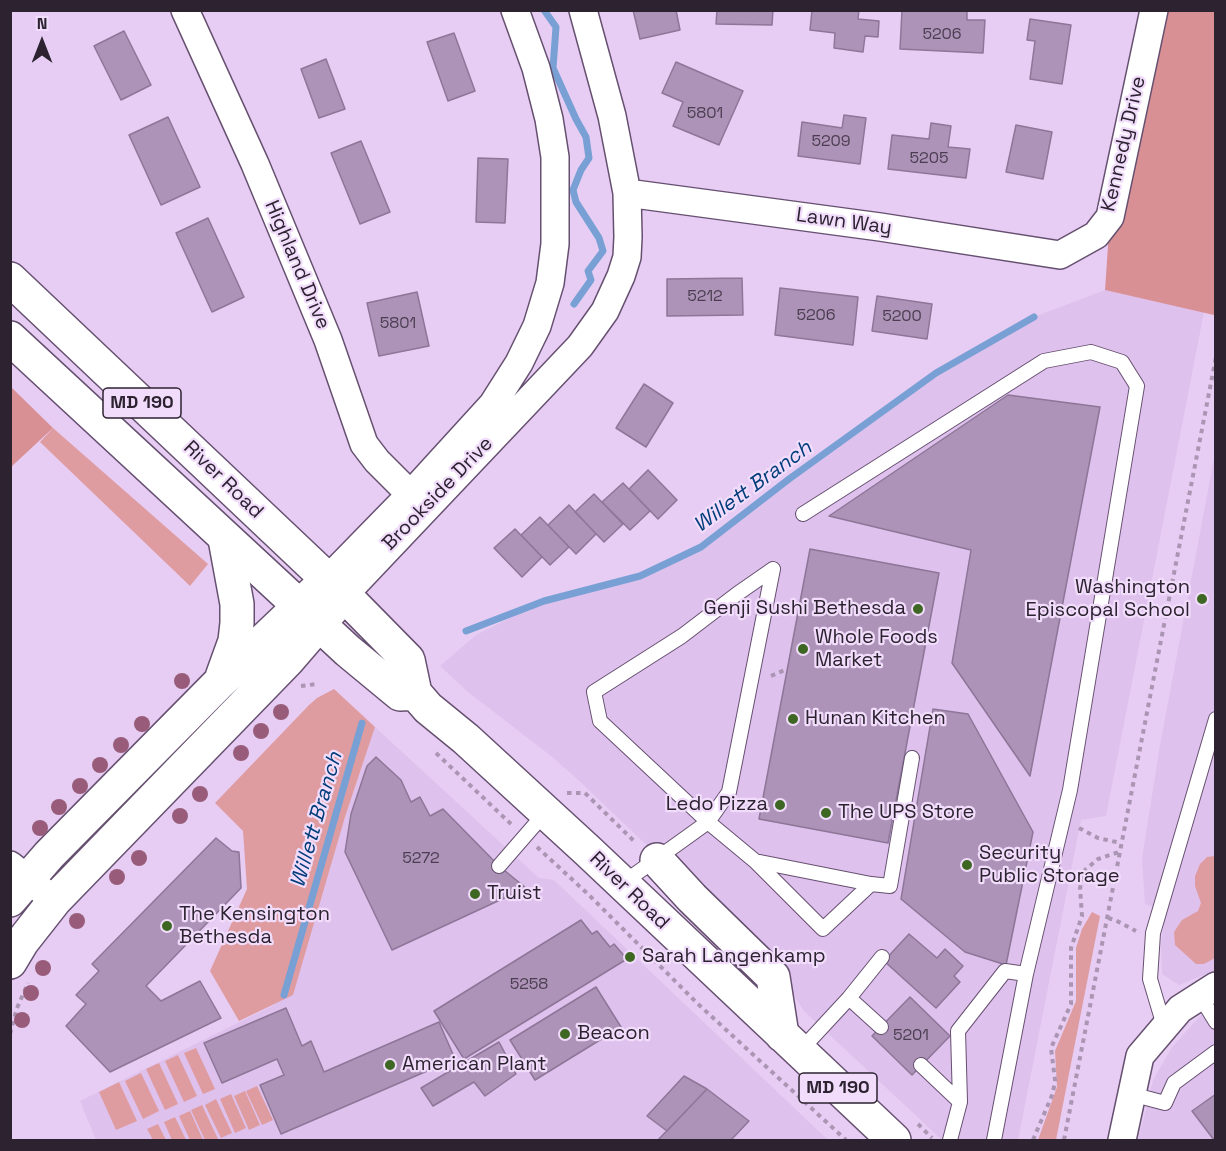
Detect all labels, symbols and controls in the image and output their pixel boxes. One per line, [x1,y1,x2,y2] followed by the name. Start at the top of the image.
[12,12,72,72] north arrow
[37,13,47,34] text: N
[922,25,962,45] house number: 5206
[1097,74,1151,214] street label: Kennedy Drive
[687,104,723,124] house number: 5801
[811,132,851,152] house number: 5209
[910,149,948,169] house number: 5205
[259,197,335,333] street label: Highland Drive
[795,203,893,241] street label: Lawn Way
[687,287,723,307] house number: 5212
[796,306,836,326] house number: 5206
[882,307,922,327] house number: 5200
[380,314,416,334] house number: 5801
[103,388,181,418] road number: MD 190
[378,432,498,556] street label: Brookside Drive
[178,436,268,524] street label: River Road
[689,436,817,538] water label: Willett Branch
[1026,576,1190,623] place label: Washington Episcopal School
[1195,592,1209,606] marker: Washington Episcopal School
[703,597,906,621] place label: Genji Sushi Bethesda
[911,602,925,616] marker: Genji Sushi Bethesda
[815,626,938,673] place label: Whole Foods Market
[796,642,810,656] marker: Whole Foods Market
[805,707,946,731] place label: Hunan Kitchen
[786,712,800,726] marker: Hunan Kitchen
[286,749,348,891] water label: Willett Branch
[666,793,768,817] place label: Ledo Pizza
[773,798,787,812] marker: Ledo Pizza
[838,801,974,825] place label: The UPS Store
[819,806,833,820] marker: The UPS Store
[979,842,1120,889] place label: Security Public Storage
[584,847,674,935] street label: River Road
[402,849,440,869] house number: 5272
[960,858,974,872] marker: Security Public Storage
[487,882,541,906] place label: Truist
[468,887,482,901] marker: Truist
[179,903,330,950] place label: The Kensington Bethesda
[160,919,174,933] marker: The Kensington Bethesda
[642,945,826,969] place label: Sarah Langenkamp
[623,950,637,964] marker: Sarah Langenkamp
[510,975,548,995] house number: 5258
[577,1022,650,1046] place label: Beacon
[893,1026,929,1046] house number: 5201
[558,1027,572,1041] marker: Beacon
[402,1053,547,1077] place label: American Plant
[383,1058,397,1072] marker: American Plant
[799,1073,877,1103] road number: MD 190

